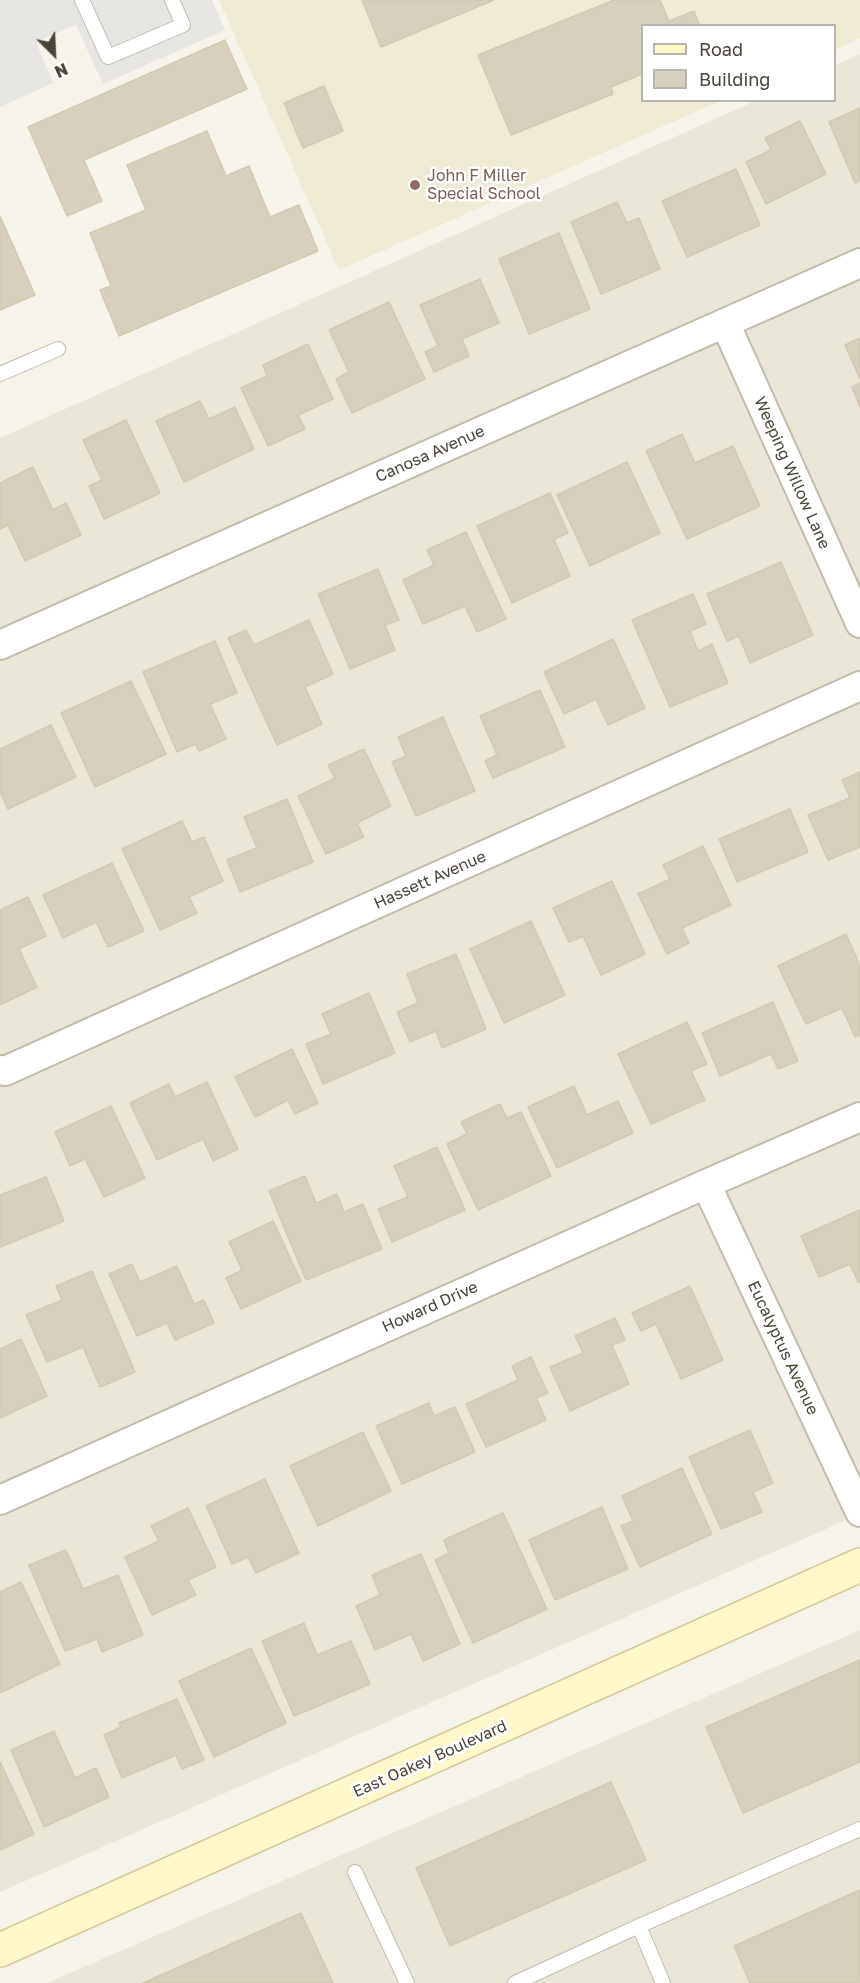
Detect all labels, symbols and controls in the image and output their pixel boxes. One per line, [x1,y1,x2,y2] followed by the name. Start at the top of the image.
[24,24,84,84] north arrow
[641,24,836,102] legend
[699,38,743,60] text: Road
[52,59,71,82] text: N
[699,68,770,90] text: Building
[427,166,541,204] place label: John F Miller Special School
[408,178,422,192] marker: John F Miller Special School
[750,394,834,552] street label: Weeping Willow Lane
[372,421,488,487] street label: Canosa Avenue
[371,847,489,913] street label: Hassett Avenue
[379,1277,481,1337] street label: Howard Drive
[743,1278,823,1418] street label: Eucalyptus Avenue
[350,1716,510,1802] street label: East Oakey Boulevard

